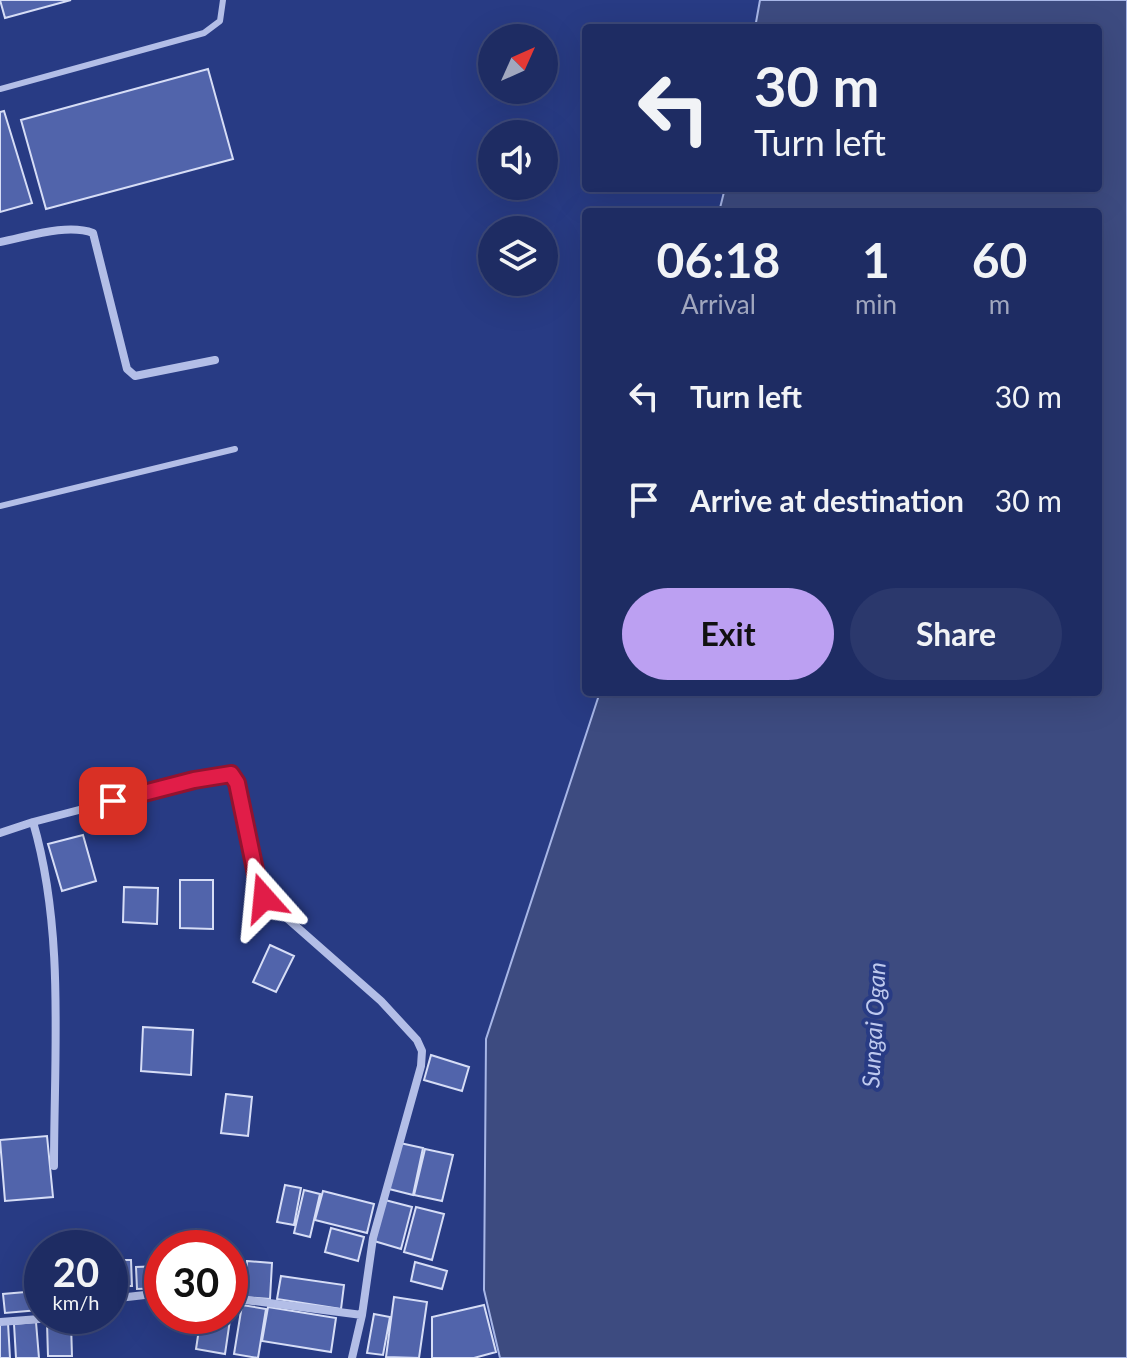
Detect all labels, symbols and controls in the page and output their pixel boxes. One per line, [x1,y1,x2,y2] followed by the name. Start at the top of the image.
[478,24,558,104] north arrow
[478,24,558,296] map controls
[754,52,879,119] text: 30 m
[622,56,726,160] icon: left
[478,120,558,200] button: sound
[754,120,886,164] text: Turn left
[478,216,558,296] button: layers
[657,231,780,288] text: 06:18
[862,231,890,288] text: 1
[972,231,1027,288] text: 60
[681,288,756,320] text: Arrival
[855,288,897,320] text: min
[989,288,1010,320] text: m
[622,374,666,418] icon: left
[690,378,802,414] text: Turn left
[995,378,1062,414] text: 30 m
[622,478,666,522] icon: arrive
[690,482,964,518] text: Arrive at destination
[995,482,1062,518] text: 30 m
[622,588,834,680] button: Exit
[850,588,1062,680] button: Share
[79,767,147,835] pin
[91,779,135,823] icon: arrive
[222,856,306,940] position arrow
[855,961,891,1089] water label: Sungai Ogan
[144,1230,248,1334] speed limit sign: 30
[53,1248,99,1296] text: 20
[53,1290,99,1314] text: km/h

